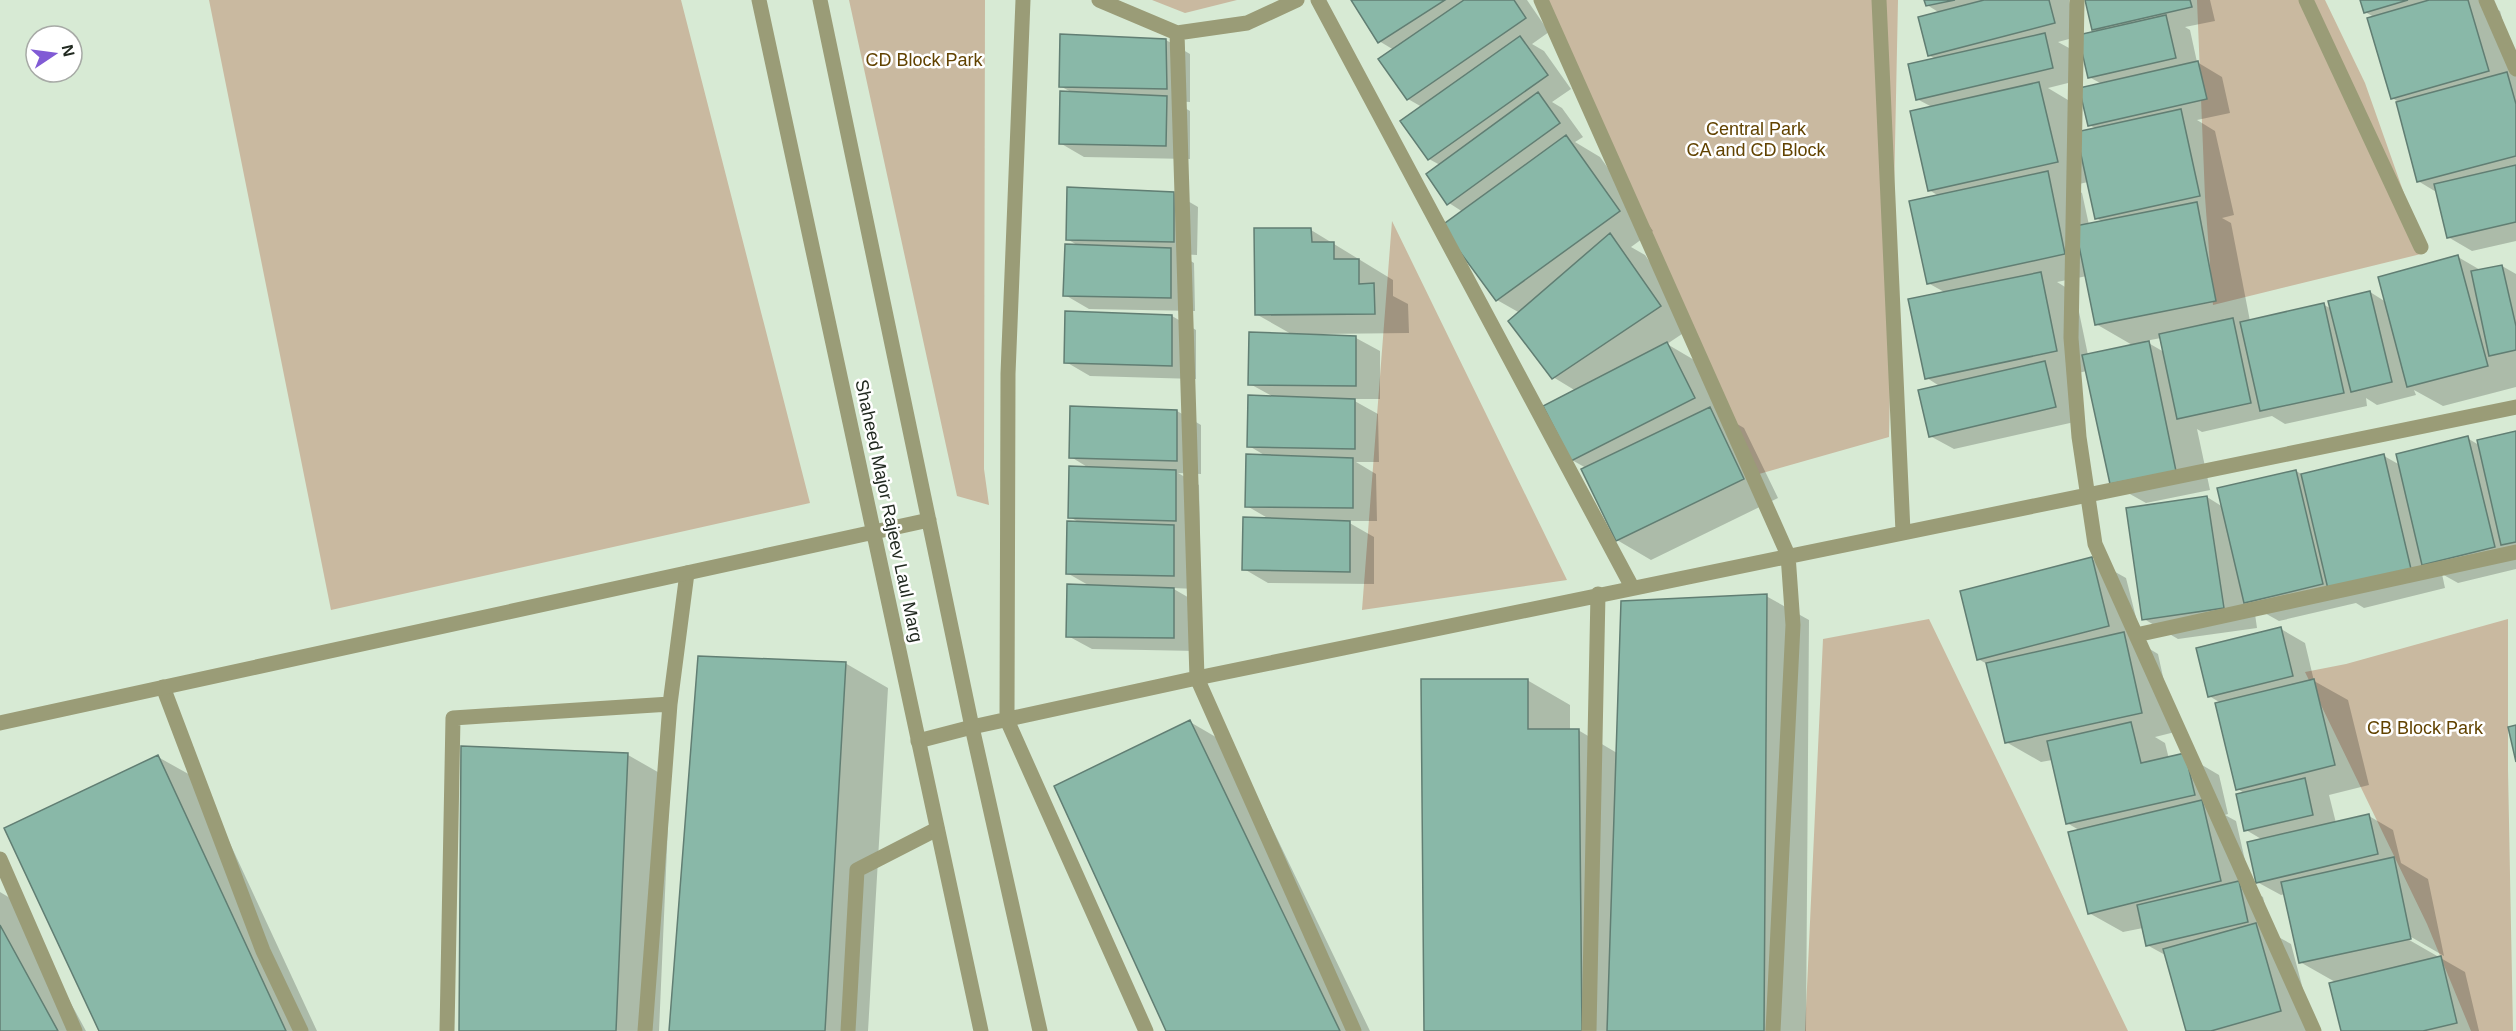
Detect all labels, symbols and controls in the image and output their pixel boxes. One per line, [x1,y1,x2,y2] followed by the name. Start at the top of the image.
[24,24,84,84] north arrow
[59,43,78,58] text: N
[865,50,984,70] park label: CD Block Park
[1686,119,1827,160] park label: Central Park CA and CD Block
[851,378,927,644] street label: Shaheed Major Rajeev Laul Marg
[2367,718,2484,738] park label: CB Block Park

